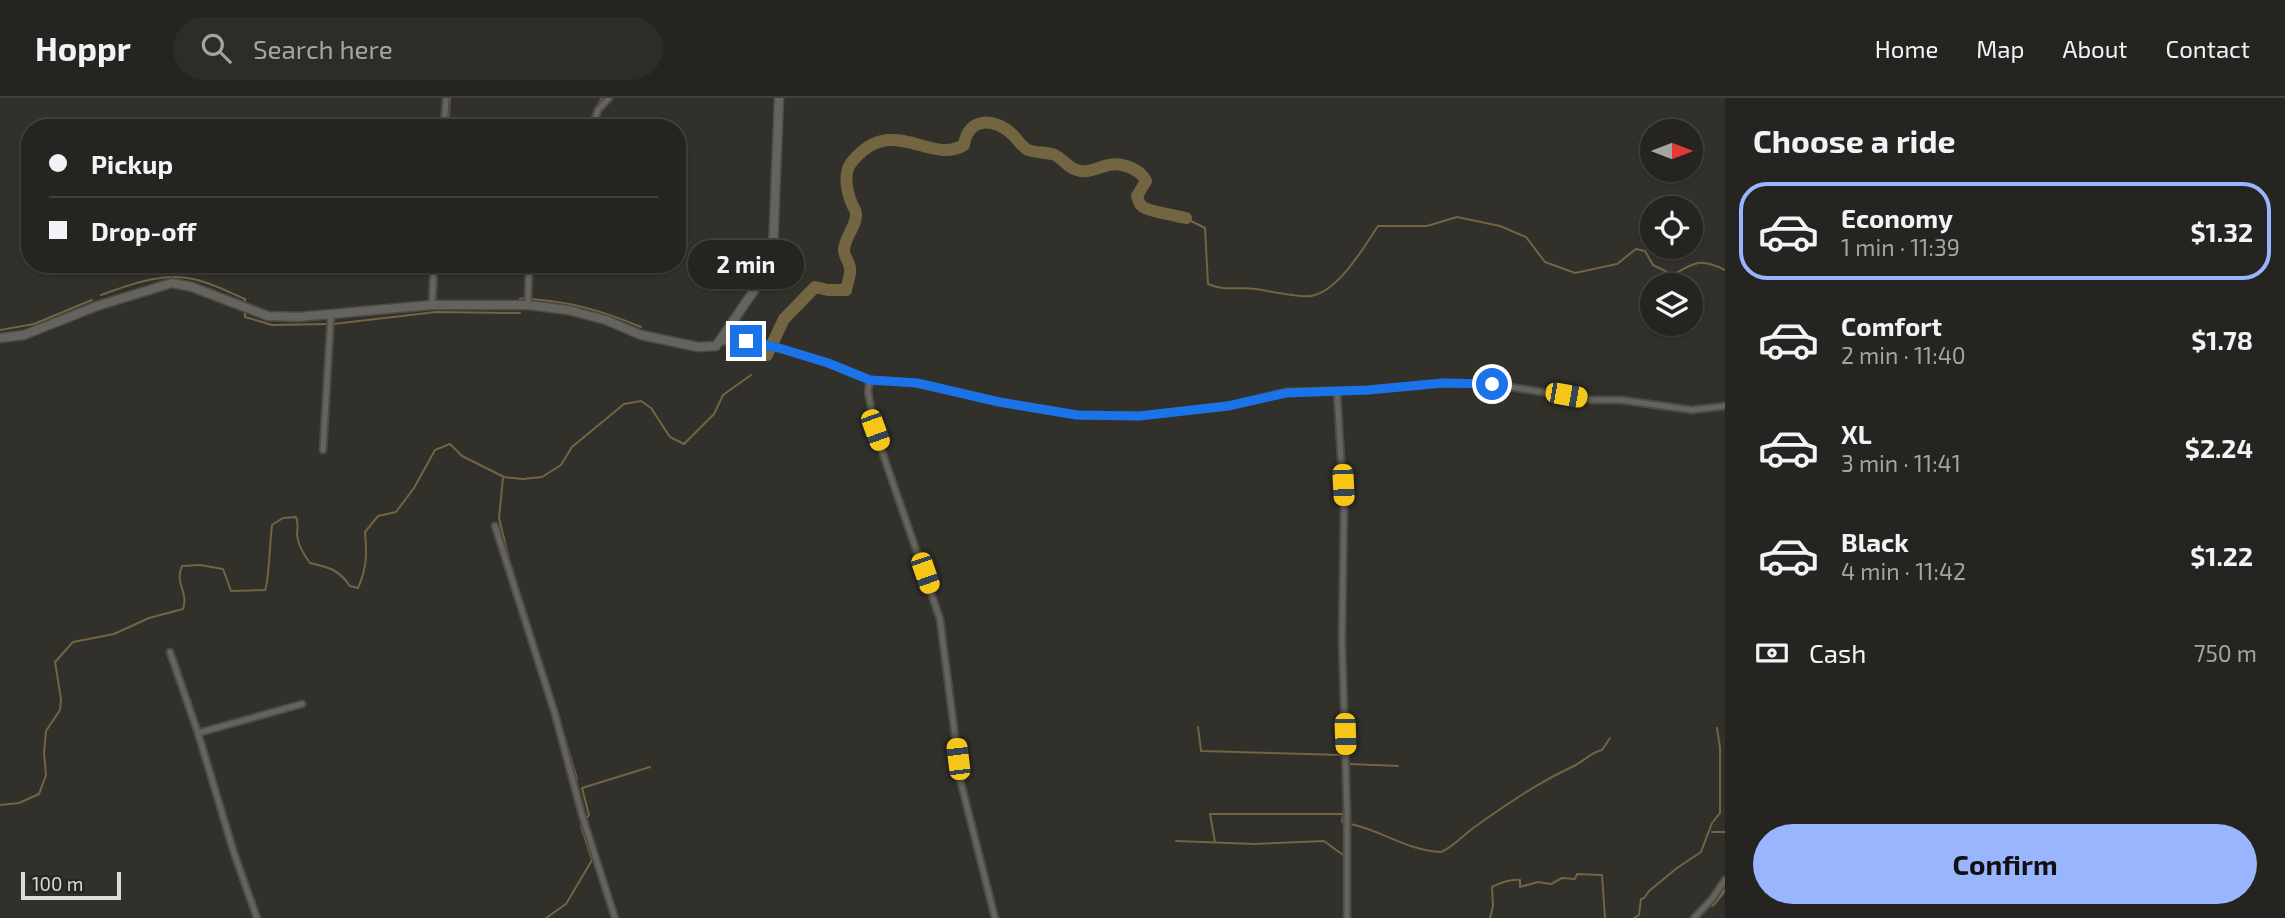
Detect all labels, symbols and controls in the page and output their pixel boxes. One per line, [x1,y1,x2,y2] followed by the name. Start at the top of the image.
[173,17,663,80] search box
[35,28,131,68] text: Hoppr
[197,29,235,67] icon: search
[253,33,393,64] text: Search here
[1875,34,1938,63] text: Home
[1976,34,2024,63] text: Map
[2062,34,2128,63] text: About
[2166,34,2250,63] text: Contact
[1640,119,1703,182] north arrow
[1640,119,1703,336] map controls
[1753,121,1956,159] text: Choose a ride
[91,148,173,179] text: Pickup
[1640,196,1703,259] button: locate
[1757,200,1820,263] icon: car
[1841,202,1953,233] text: Economy
[91,215,196,246] text: Drop-off
[2190,216,2253,247] text: $1.32
[1841,233,1960,261] text: 1 min · 11:39
[688,240,804,288] callout: 2 min
[717,250,775,278] text: 2 min
[1640,273,1703,336] button: layers
[1757,308,1820,371] icon: car
[1841,310,1942,341] text: Comfort
[2191,324,2253,355] text: $1.78
[730,325,762,357] route end
[1841,341,1966,369] text: 2 min · 11:40
[1476,368,1508,400] route start
[1544,381,1589,409] car
[858,407,893,453] car
[1757,416,1820,479] icon: car
[1841,418,1872,449] text: XL
[2185,432,2253,463] text: $2.24
[1841,449,1961,477] text: 3 min · 11:41
[1332,463,1355,507] car
[1757,524,1820,587] icon: car
[1841,526,1909,557] text: Black
[2190,540,2253,571] text: $1.22
[909,550,942,596] car
[1841,557,1966,585] text: 4 min · 11:42
[1753,634,1791,672] icon: cash
[1809,637,1866,668] text: Cash
[2194,639,2257,667] text: 750 m
[1334,713,1357,755] car
[946,737,971,781] car
[1753,824,2257,904] button: Confirm
[21,869,121,901] scale bar
[32,872,83,895] text: 100 m

